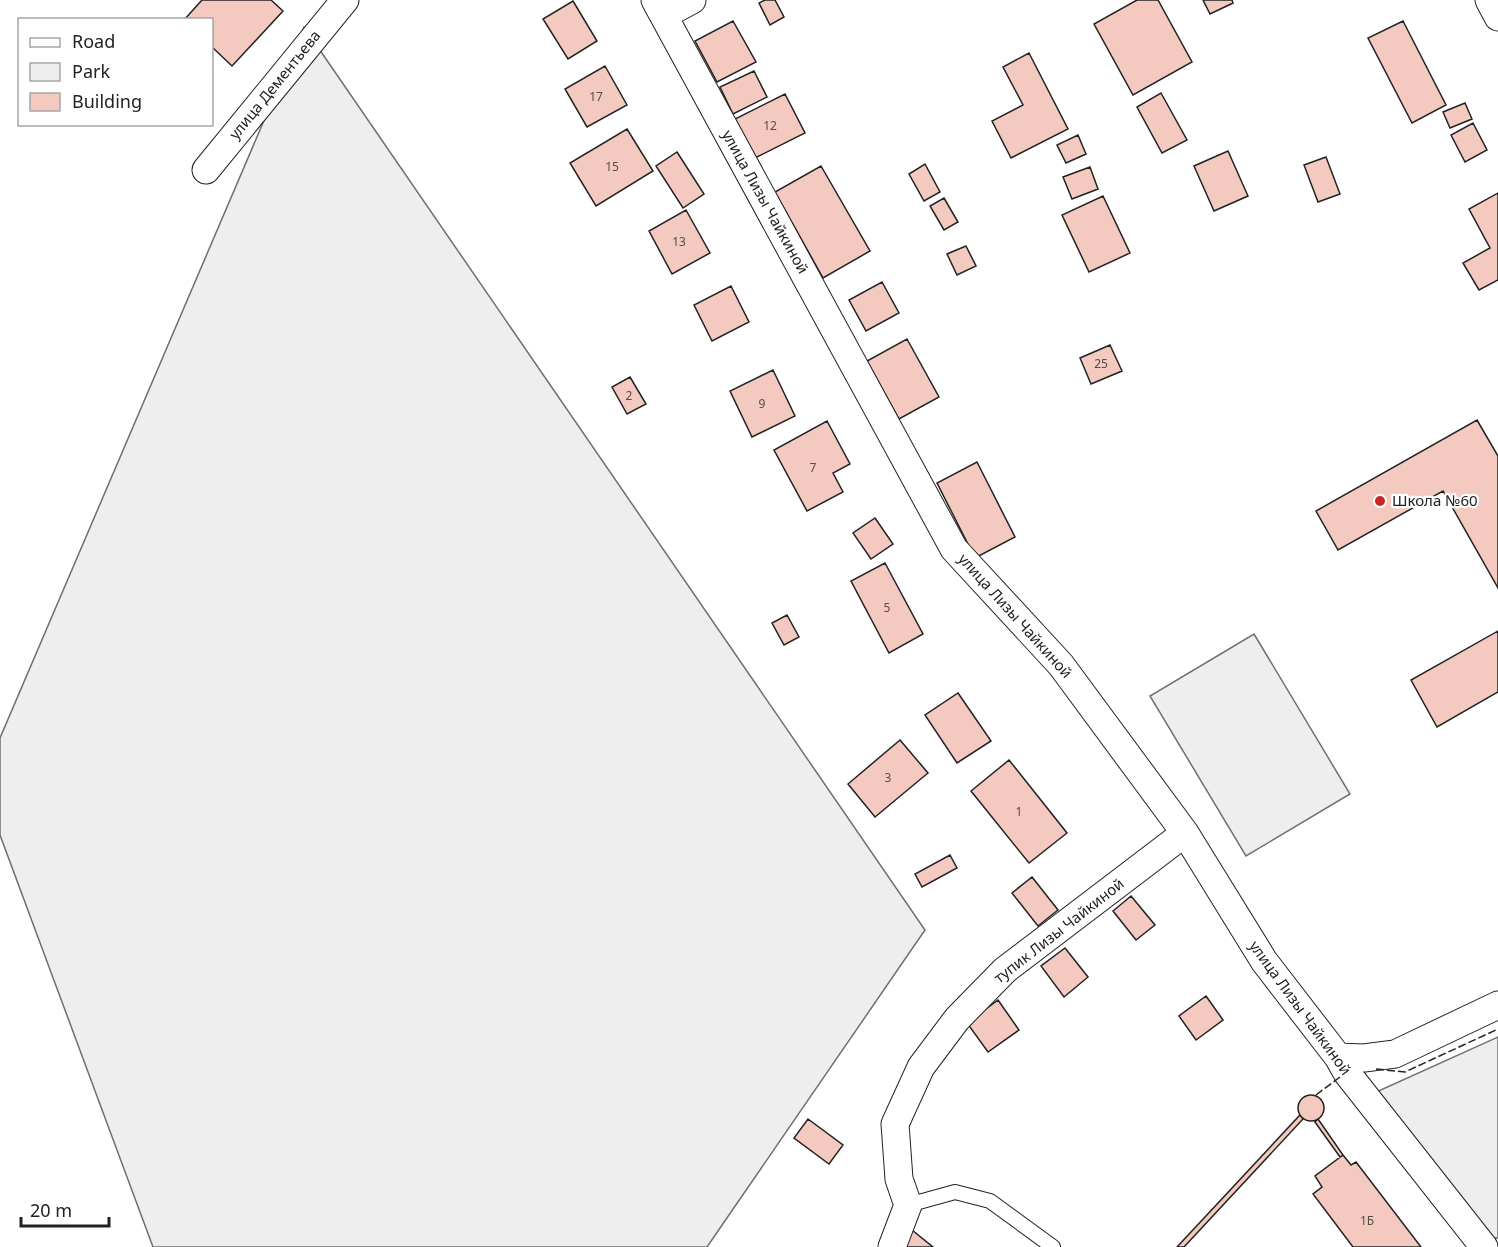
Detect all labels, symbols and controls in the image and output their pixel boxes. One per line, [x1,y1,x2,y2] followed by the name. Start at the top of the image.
[18,18,213,126] legend
[224,26,324,143] street label: улица Дементьева
[72,29,115,53] text: Road
[72,59,110,83] text: Park
[589,88,603,105] house number: 17
[72,89,142,113] text: Building
[763,117,777,134] house number: 12
[718,126,814,277] street label: улица Лизы Чайкиной
[605,158,619,175] house number: 15
[672,233,686,250] house number: 13
[1094,355,1108,372] house number: 25
[626,387,633,404] house number: 2
[759,395,766,412] house number: 9
[810,459,817,476] house number: 7
[1392,490,1478,510] place label: Школа №60
[1373,494,1387,508] marker: Школа №60
[954,549,1077,682] street label: улица Лизы Чайкиной
[884,599,891,616] house number: 5
[885,769,892,786] house number: 3
[1016,803,1022,820] house number: 1
[989,873,1127,987] street label: тупик Лизы Чайкиной
[1245,936,1356,1079] street label: улица Лизы Чайкиной
[21,1190,110,1228] scale bar
[30,1198,72,1222] text: 20 m
[1360,1212,1374,1229] house number: 1Б

